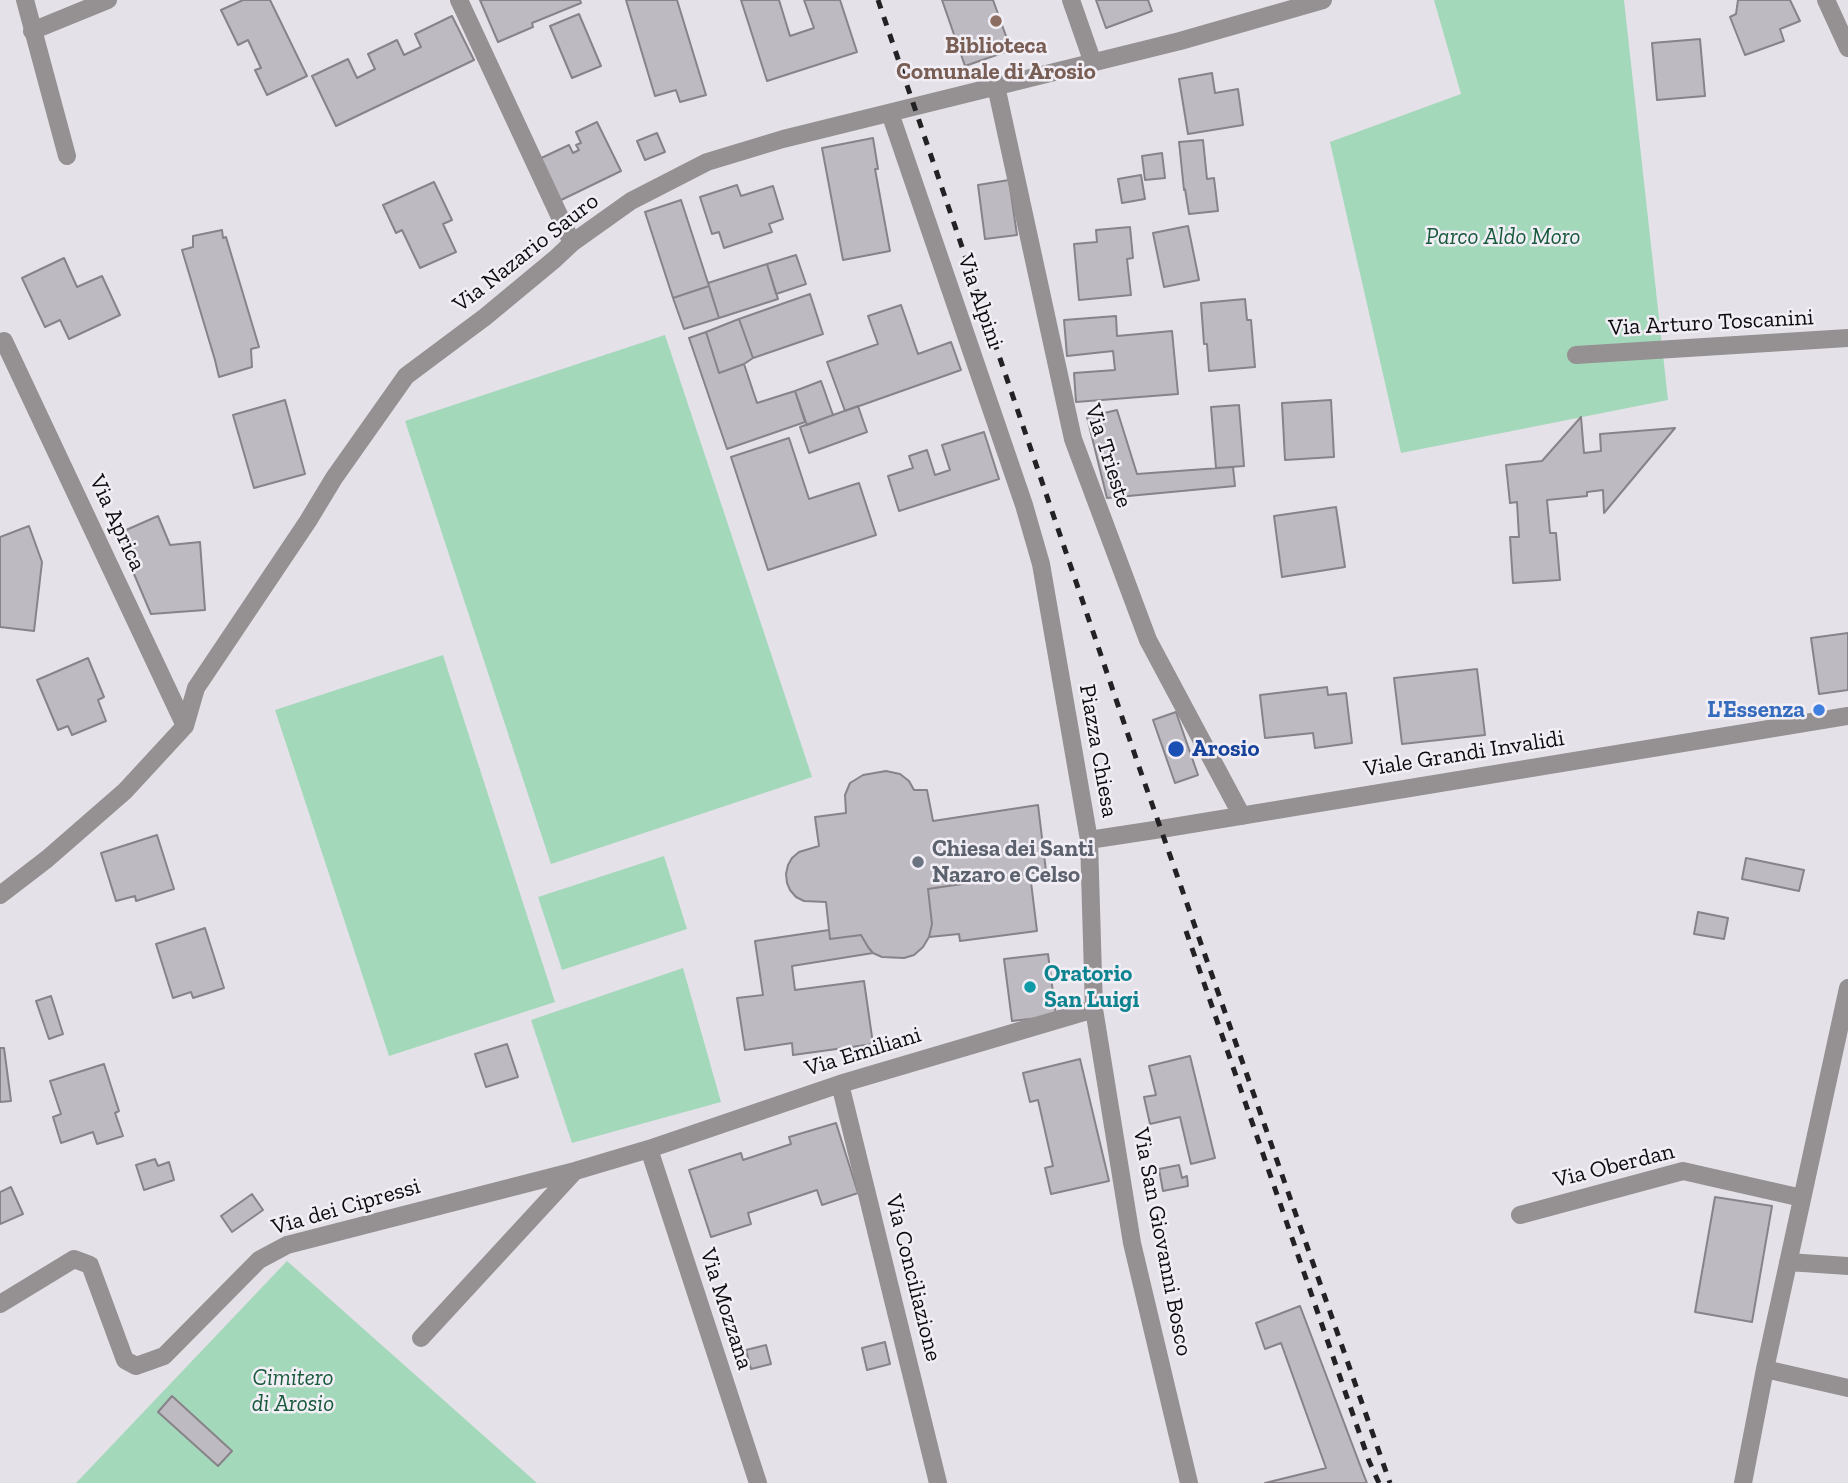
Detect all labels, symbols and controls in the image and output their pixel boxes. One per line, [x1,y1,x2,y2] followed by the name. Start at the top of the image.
[988,13,1004,29] marker: Biblioteca Comunale di Arosio
[896,32,1096,86] place label: Biblioteca Comunale di Arosio
[448,188,604,318] street label: Via Nazario Sauro
[1425,223,1581,251] park label: Parco Aldo Moro
[951,251,1009,351] street label: Via Alpini
[1608,304,1814,342] street label: Via Arturo Toscanini
[1078,401,1138,511] street label: Via Trieste
[83,471,151,575] street label: Via Aprica
[1073,682,1123,820] street label: Piazza Chiesa
[1707,696,1805,724] place label: L'Essenza
[1811,702,1827,718] marker: L'Essenza
[1362,725,1566,783] street label: Viale Grandi Invalidi
[1192,735,1259,763] place label: Arosio
[1166,739,1186,759] marker: Arosio
[932,835,1094,889] place label: Chiesa dei Santi Nazaro e Celso
[910,854,926,870] marker: Chiesa dei Santi Nazaro e Celso
[1044,960,1139,1014] place label: Oratorio San Luigi
[1022,979,1038,995] marker: Oratorio San Luigi
[801,1021,925,1083] street label: Via Emiliani
[1126,1126,1198,1358] street label: Via San Giovanni Bosco
[1551,1138,1677,1194] street label: Via Oberdan
[269,1173,423,1241] street label: Via dei Cipressi
[879,1192,947,1364] street label: Via Conciliazione
[693,1245,759,1373] street label: Via Mozzana
[252,1364,334,1418] park label: Cimitero di Arosio

